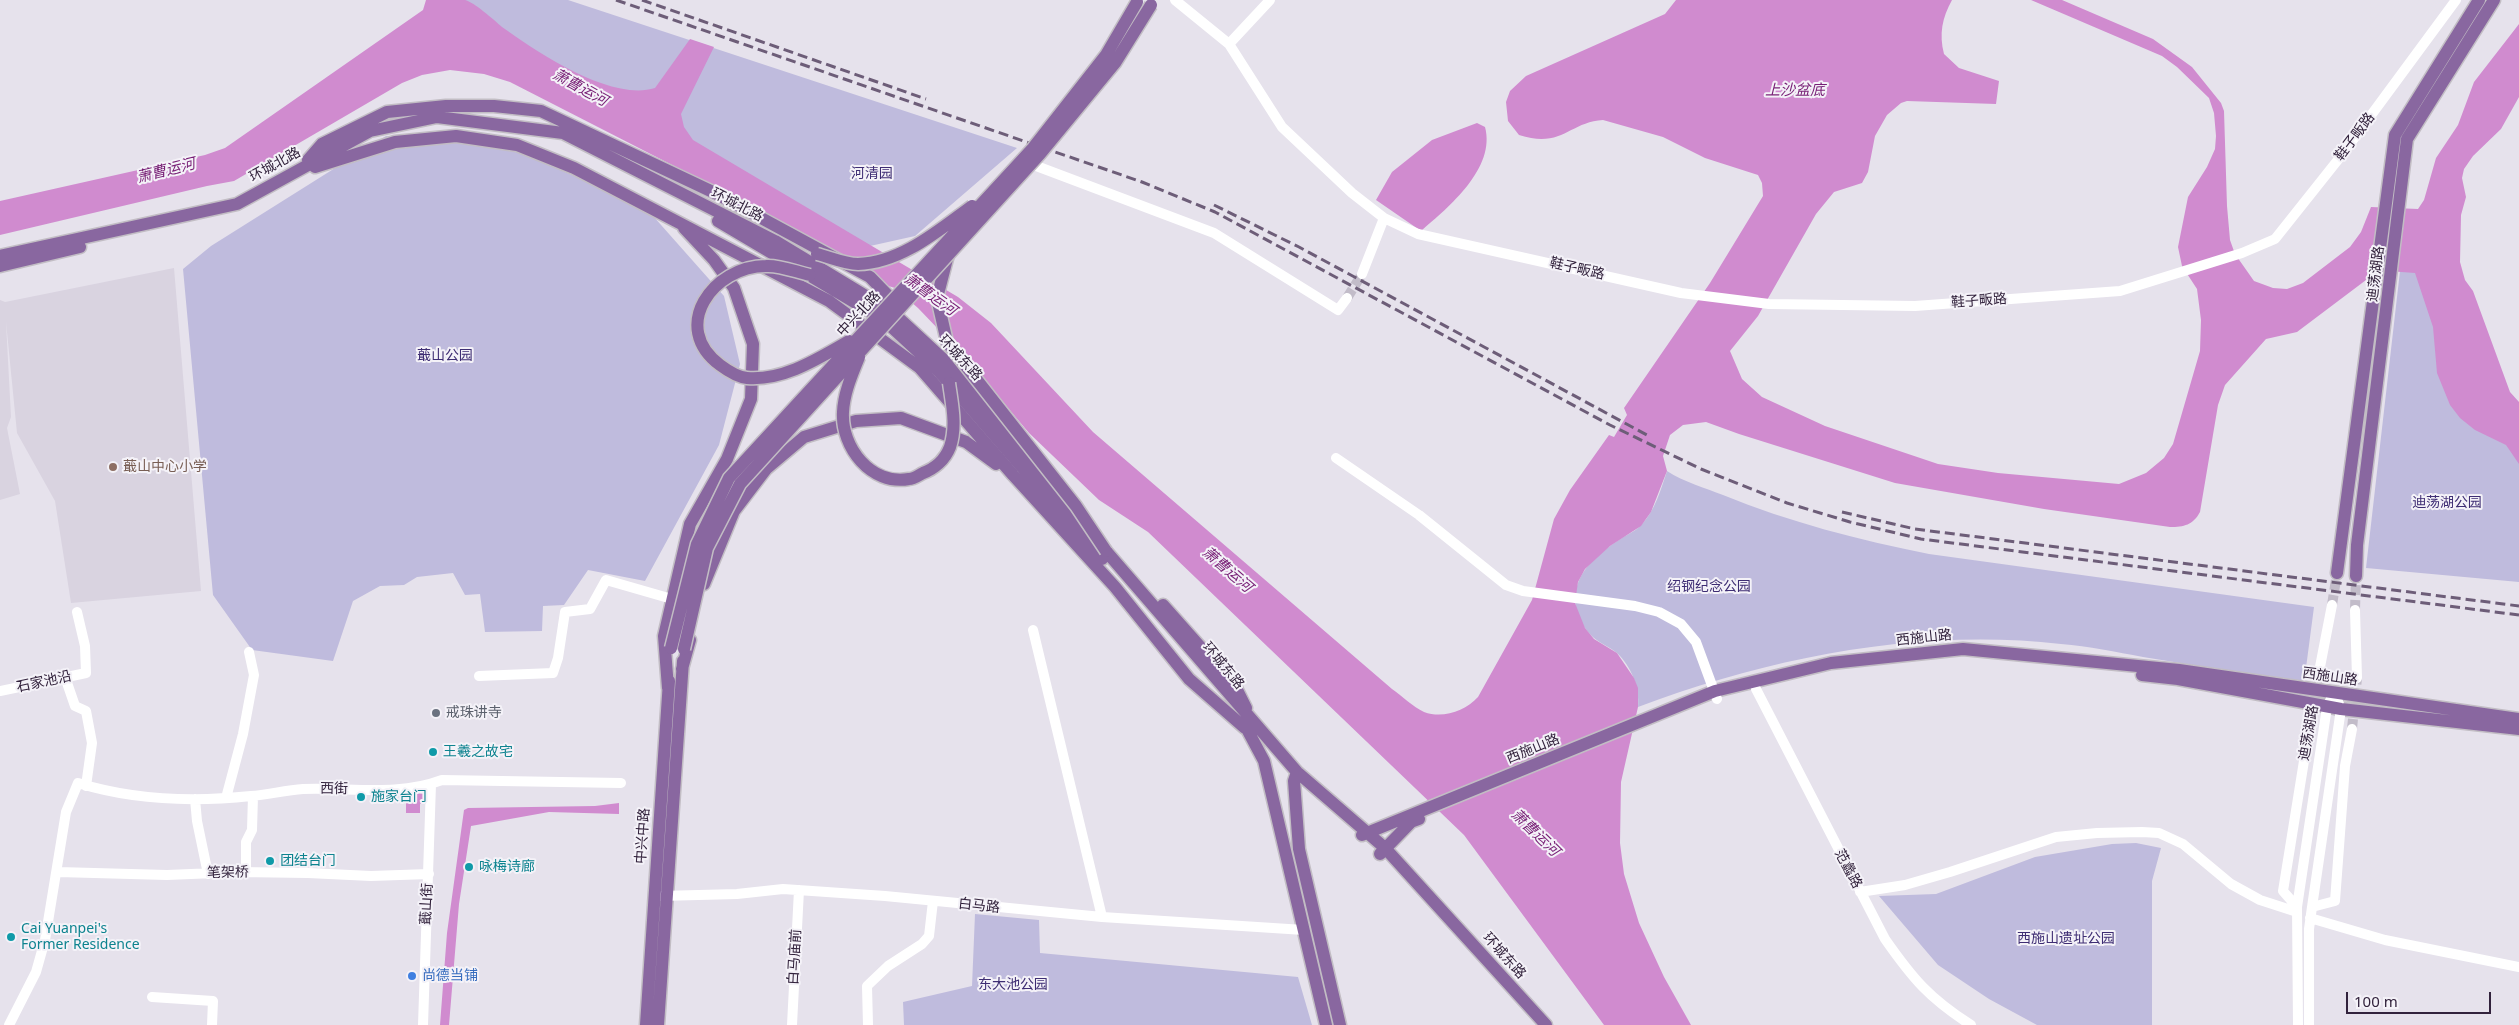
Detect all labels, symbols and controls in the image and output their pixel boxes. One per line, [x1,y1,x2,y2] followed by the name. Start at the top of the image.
[549,66,611,110] water label: 萧曹运河
[1765,82,1825,100] water label: 上沙盆底
[2331,110,2379,164] street label: 鞋子畈路
[246,144,304,186] street label: 环城北路
[135,155,197,187] water label: 萧曹运河
[851,166,893,182] park label: 河清园
[708,185,766,225] street label: 环城北路
[2364,245,2388,303] street label: 迪荡湖路
[1548,255,1606,283] street label: 鞋子畈路
[900,270,960,320] water label: 萧曹运河
[834,288,884,340] street label: 中兴北路
[1950,291,2008,311] street label: 鞋子畈路
[935,332,985,384] street label: 环城东路
[417,348,473,364] park label: 蕺山公园
[123,459,207,475] place label: 蕺山中心小学
[107,461,119,473] marker: 蕺山中心小学
[2412,495,2482,511] park label: 迪荡湖公园
[1198,544,1256,596] water label: 萧曹运河
[1667,579,1751,595] park label: 绍钢纪念公园
[1895,627,1953,649] street label: 西施山路
[1199,639,1247,693] street label: 环城东路
[2301,665,2359,689] street label: 西施山路
[15,668,73,696] street label: 石家池沿
[2296,704,2322,762] street label: 迪荡湖路
[446,705,502,721] place label: 戒珠讲寺
[430,707,442,719] marker: 戒珠讲寺
[1504,731,1562,767] street label: 西施山路
[443,744,513,760] place label: 王羲之故宅
[427,746,439,758] marker: 王羲之故宅
[320,780,348,798] street label: 西街
[371,789,427,805] place label: 施家台门
[355,791,367,803] marker: 施家台门
[1507,806,1563,860] water label: 萧曹运河
[633,807,653,865] street label: 中兴中路
[1831,847,1865,891] street label: 范蠡路
[280,853,336,869] place label: 团结台门
[264,855,276,867] marker: 团结台门
[479,859,535,875] place label: 咏梅诗廊
[463,861,475,873] marker: 咏梅诗廊
[207,864,249,882] street label: 笔架桥
[418,883,436,925] street label: 蕺山街
[957,895,1001,917] street label: 白马路
[21,921,140,954] place label: Cai Yuanpei's Former Residence
[785,929,805,985] street label: 白马庙前
[1479,930,1529,982] street label: 环城东路
[5,931,17,943] marker: Cai Yuanpei's Former Residence
[2017,931,2115,947] park label: 西施山遗址公园
[422,968,478,984] place label: 尚德当铺
[406,970,418,982] marker: 尚德当铺
[978,977,1048,993] park label: 东大池公园
[2349,982,2494,1014] scale bar
[2354,991,2398,1011] text: 100 m

